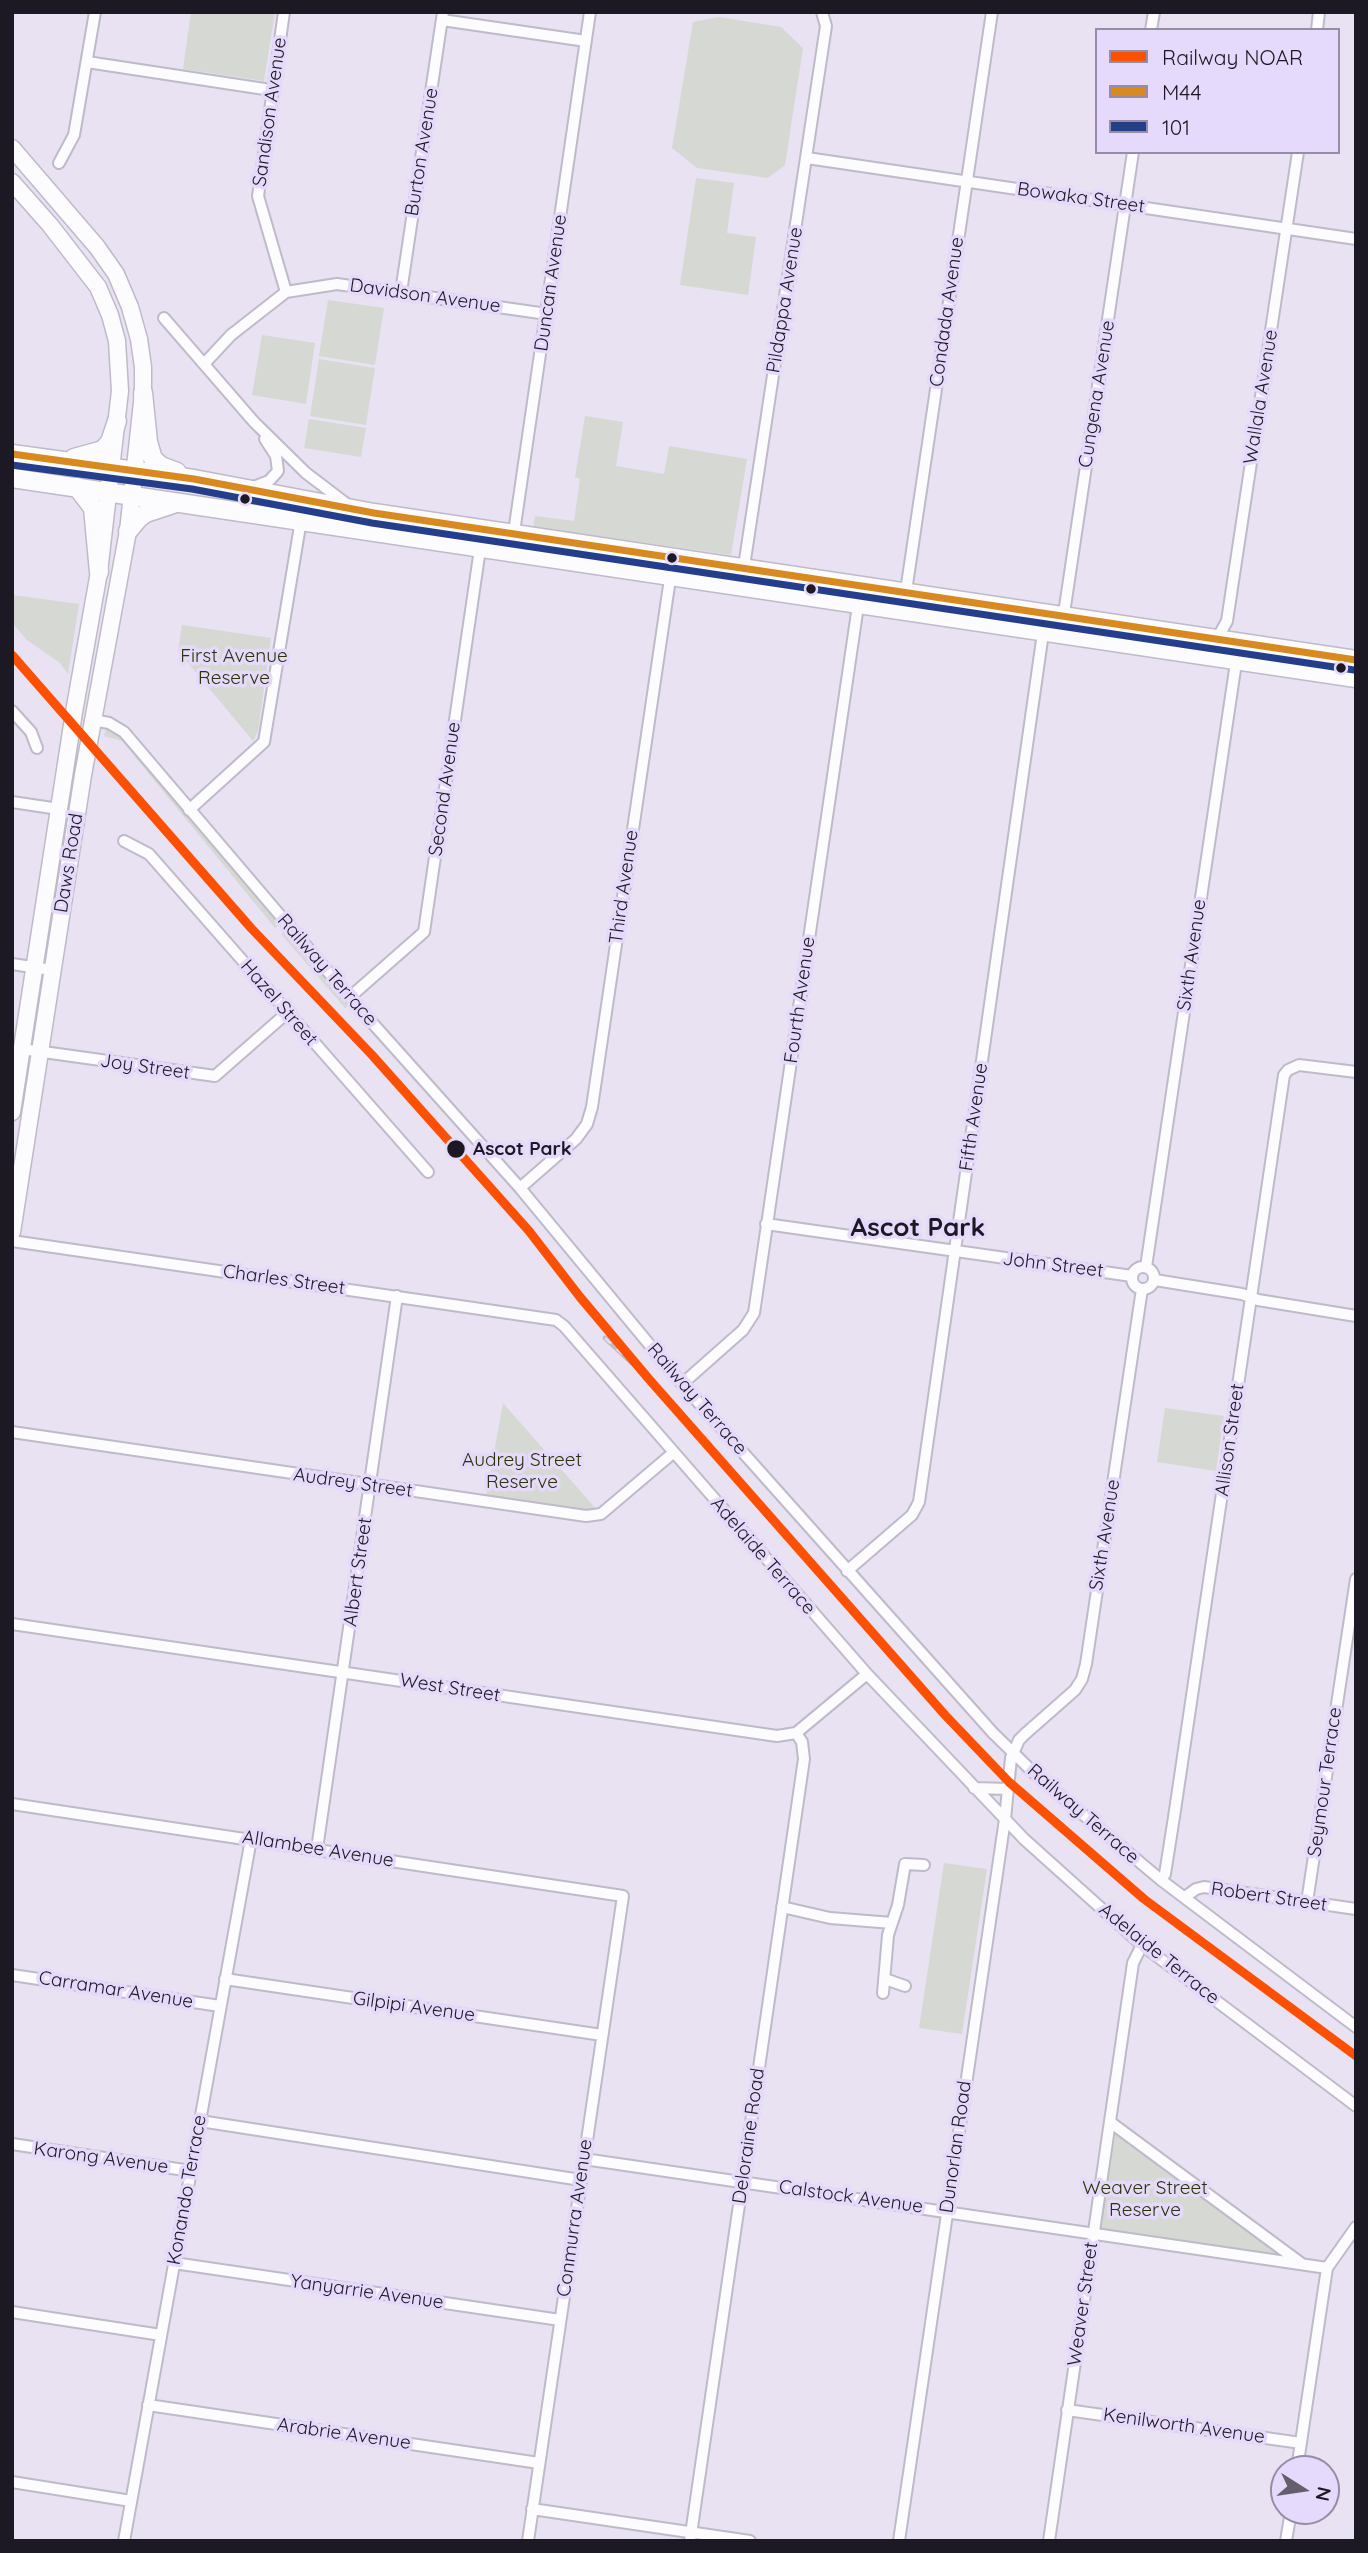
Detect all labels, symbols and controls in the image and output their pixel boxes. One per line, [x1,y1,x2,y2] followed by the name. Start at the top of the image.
[1095,28,1340,154] legend
[248,36,292,188] street label: Sandison Avenue
[1162,44,1303,70] text: Railway NOAR
[1162,79,1202,105] text: M44
[401,86,443,218] street label: Burton Avenue
[1162,114,1190,140] text: 101
[1016,178,1146,218] street label: Bowaka Street
[530,213,572,353] street label: Duncan Avenue
[762,225,808,375] street label: Pildappa Avenue
[925,236,969,388] street label: Condada Avenue
[348,274,502,318] street label: Davidson Avenue
[1074,319,1120,469] street label: Cungena Avenue
[1239,328,1283,466] street label: Wallala Avenue
[238,492,252,506] unlabelled marker
[665,551,679,565] unlabelled marker
[804,582,818,596] unlabelled marker
[180,645,288,689] park label: First Avenue Reserve
[1334,661,1348,675] unlabelled marker
[424,720,466,858] street label: Second Avenue
[50,812,88,914] street label: Daws Road
[605,829,643,945] street label: Third Avenue
[1173,898,1211,1012] street label: Sixth Avenue
[272,909,382,1031] street label: Railway Terrace
[780,935,820,1065] street label: Fourth Avenue
[236,955,322,1051] street label: Hazel Street
[99,1049,191,1085] street label: Joy Street
[955,1061,993,1173] street label: Fifth Avenue
[445,1138,467,1160] marker: Ascot Park
[473,1138,571,1160] place label: Ascot Park
[851,1212,985,1244] district label: Ascot Park
[1001,1248,1105,1282] street label: John Street
[222,1260,346,1300] street label: Charles Street
[642,1338,752,1460] street label: Railway Terrace
[1211,1382,1249,1498] street label: Allison Street
[462,1449,582,1493] park label: Audrey Street Reserve
[292,1463,414,1503] street label: Audrey Street
[1085,1478,1125,1592] street label: Sixth Avenue
[706,1493,820,1619] street label: Adelaide Terrace
[339,1516,377,1628] street label: Albert Street
[398,1669,502,1707] street label: West Street
[1303,1706,1347,1858] street label: Seymour Terrace
[1022,1759,1144,1869] street label: Railway Terrace
[241,1826,395,1872] street label: Allambee Avenue
[1209,1878,1329,1916] street label: Robert Street
[1094,1898,1224,2010] street label: Adelaide Terrace
[37,1967,195,2013] street label: Carramar Avenue
[352,1987,476,2027] street label: Gilpipi Avenue
[728,2067,770,2205] street label: Deloraine Road
[935,2079,977,2215] street label: Dunorlan Road
[163,2113,211,2267] street label: Konando Terrace
[32,2137,170,2179] street label: Karong Avenue
[553,2138,597,2298] street label: Conmurra Avenue
[778,2176,924,2218] street label: Calstock Avenue
[1082,2177,1208,2221] park label: Weaver Street Reserve
[1063,2240,1103,2368] street label: Weaver Street
[289,2270,445,2314] street label: Yanyarrie Avenue
[1102,2403,1266,2449] street label: Kenilworth Avenue
[276,2413,412,2455] street label: Arabrie Avenue
[1270,2455,1340,2525] north arrow
[1310,2485,1337,2503] text: N

